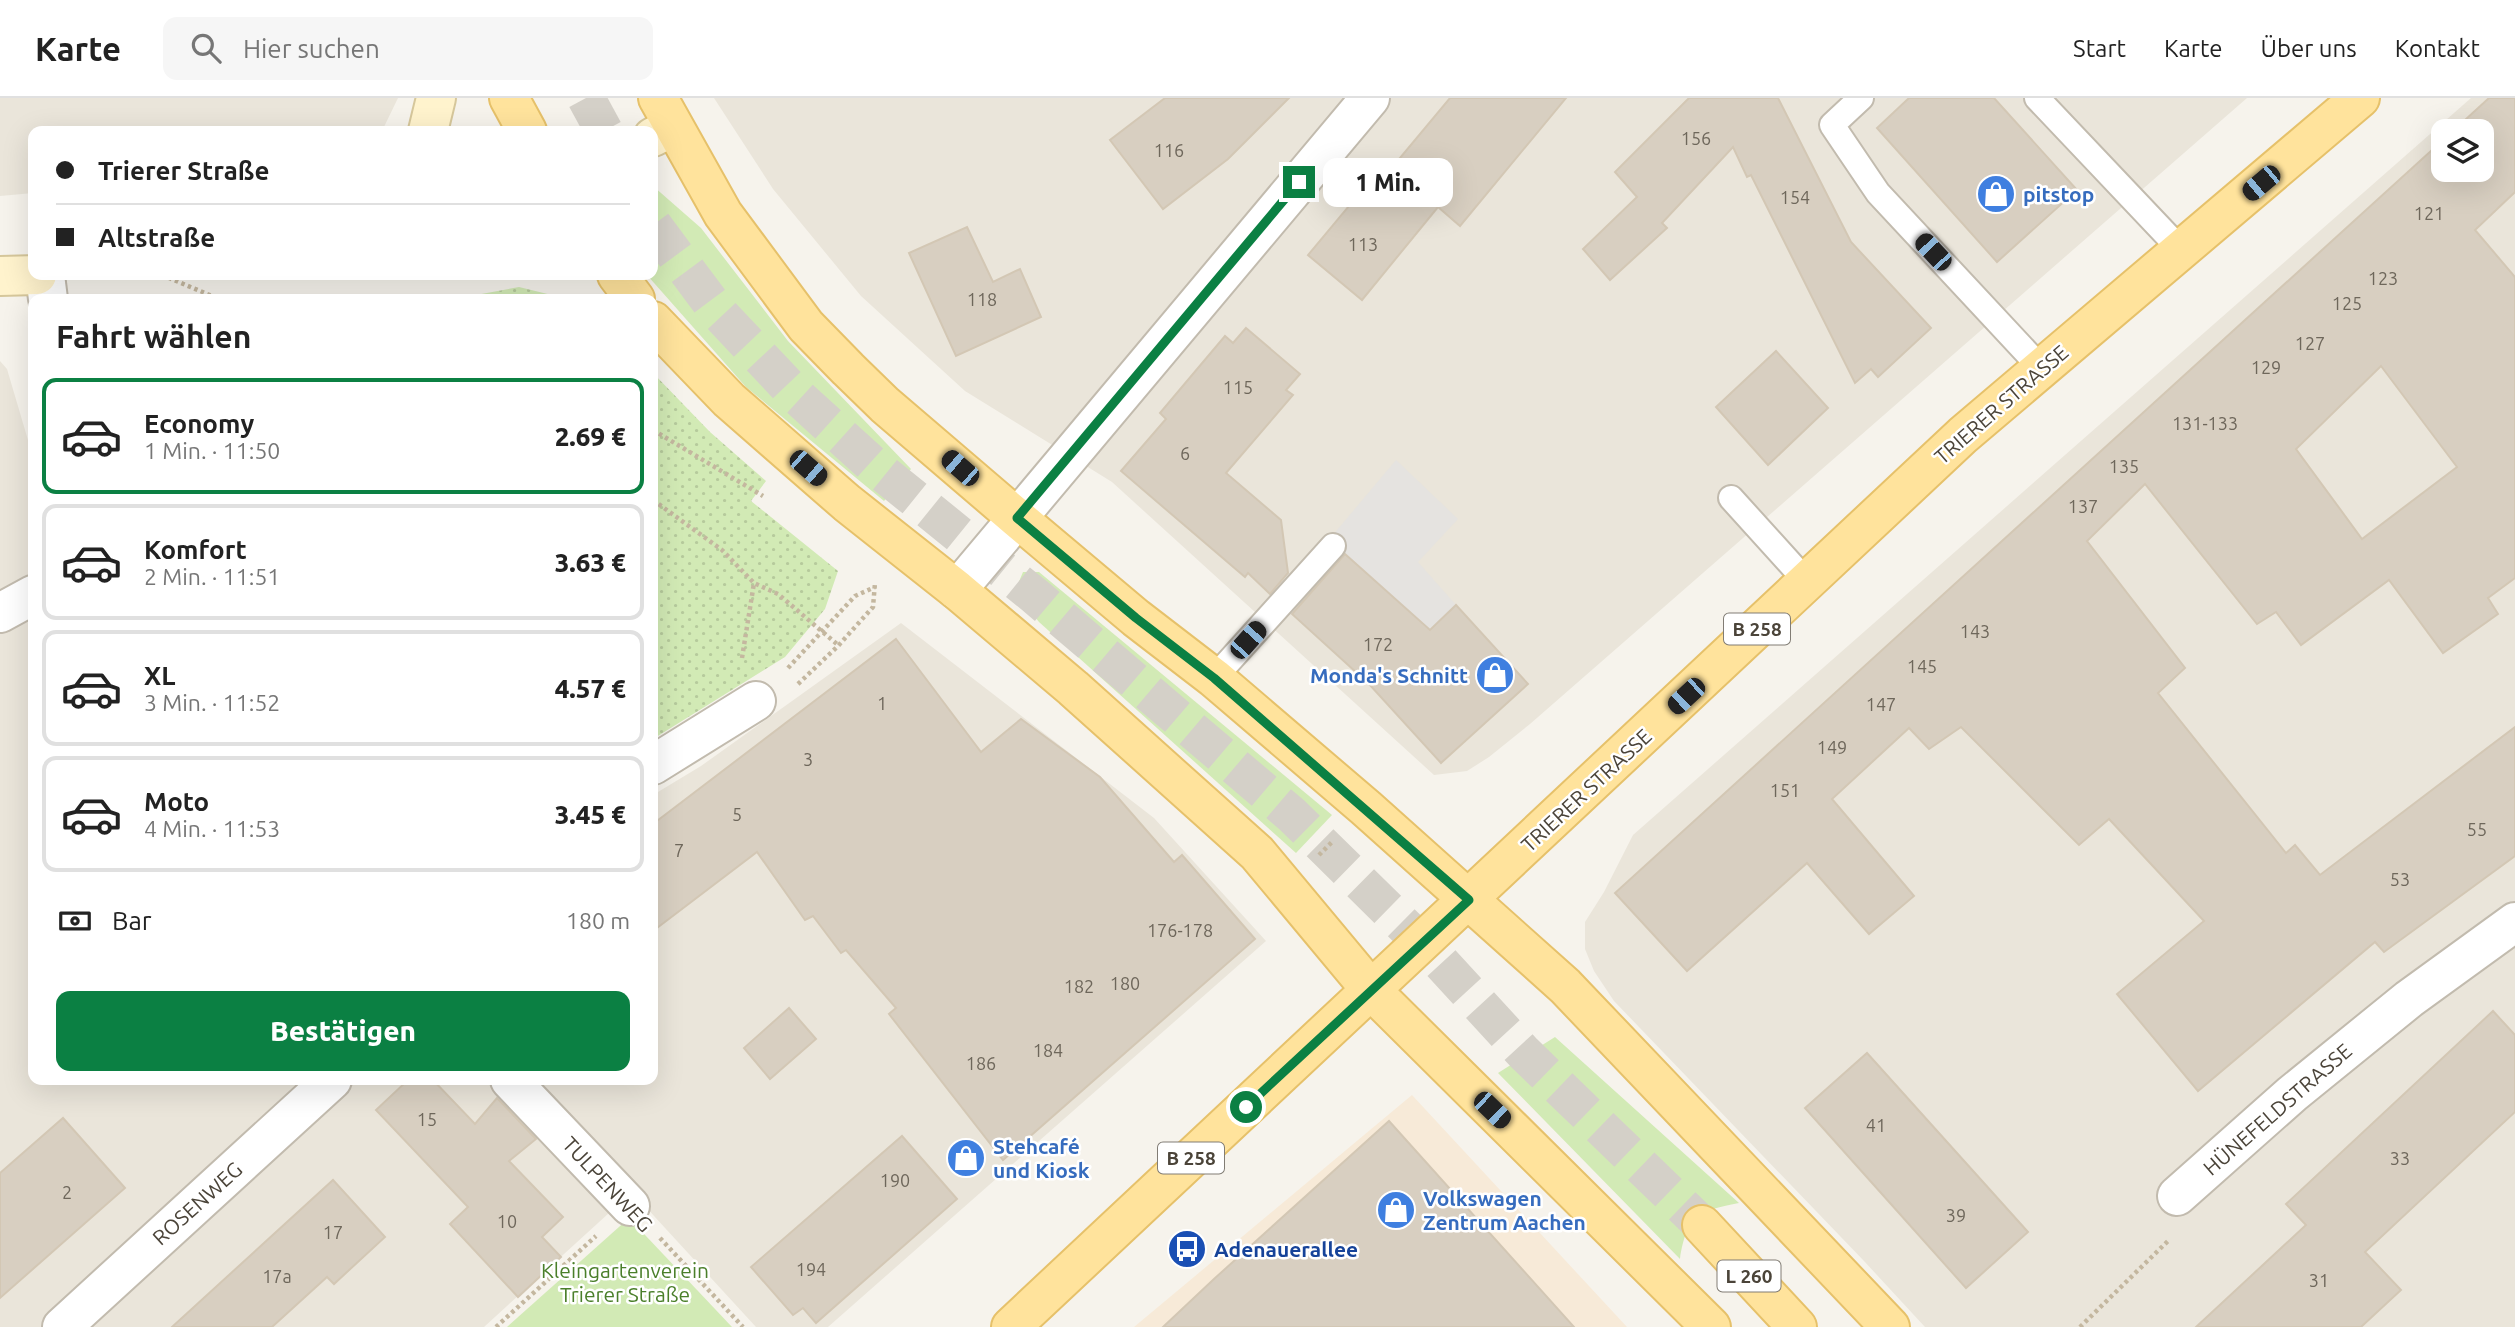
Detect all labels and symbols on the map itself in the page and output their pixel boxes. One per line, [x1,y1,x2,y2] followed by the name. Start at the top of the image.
[1681,128,1711,148] house number: 156
[1154,140,1184,160] house number: 116
[1324,158,1453,206] callout: 1 Min.
[2239,161,2284,205] car
[1283,166,1315,198] route end
[1975,173,2017,215] shop icon: pitstop
[2023,182,2094,206] place label: pitstop
[1780,187,1810,207] house number: 154
[2414,203,2444,223] house number: 121
[1911,229,1956,275] car
[1348,234,1378,254] house number: 113
[2368,268,2398,288] house number: 123
[967,289,997,309] house number: 118
[2332,293,2362,313] house number: 125
[2295,333,2325,353] house number: 127
[1929,340,2073,468] street label: TRIERER STRASSE
[2251,357,2281,377] house number: 129
[1223,377,1253,397] house number: 115
[2172,413,2238,433] house number: 131-133
[1180,443,1190,463] house number: 6
[786,446,831,490] car
[938,446,983,490] car
[2109,456,2139,476] house number: 135
[2068,496,2098,516] house number: 137
[1724,614,1790,644] road number: B 258
[1227,617,1270,663] car
[1960,621,1990,641] house number: 143
[1363,634,1393,654] house number: 172
[1474,654,1516,696] shop icon: Monda's Schnitt
[1907,656,1937,676] house number: 145
[1310,663,1468,687] place label: Monda's Schnitt
[1664,674,1709,718] car
[877,693,887,713] house number: 1
[1866,694,1896,714] house number: 147
[1516,724,1656,856] street label: TRIERER STRASSE
[1817,737,1847,757] house number: 149
[803,749,813,769] house number: 3
[1770,780,1800,800] house number: 151
[732,804,742,824] house number: 5
[2467,819,2487,839] house number: 55
[674,840,684,860] house number: 7
[2390,869,2410,889] house number: 53
[1147,920,1213,940] house number: 176-178
[1110,973,1140,993] house number: 180
[1064,976,1094,996] house number: 182
[2198,1038,2356,1180] street label: HÜNEFELDSTRASSE
[1033,1040,1063,1060] house number: 184
[966,1053,996,1073] house number: 186
[1470,1088,1515,1132] car
[1230,1091,1262,1123] route start
[417,1109,437,1129] house number: 15
[1866,1115,1886,1135] house number: 41
[558,1132,658,1236] street label: TULPENWEG
[993,1134,1090,1182] place label: Stehcafé und Kiosk
[945,1137,987,1179] shop icon: Stehcafé und Kiosk
[1158,1142,1224,1174] road number: B 258
[2390,1148,2410,1168] house number: 33
[147,1157,247,1249] street label: ROSENWEG
[880,1170,910,1190] house number: 190
[62,1182,72,1202] house number: 2
[1423,1186,1586,1234] place label: Volkswagen Zentrum Aachen
[1375,1189,1417,1231] shop icon: Volkswagen Zentrum Aachen
[1946,1205,1966,1225] house number: 39
[497,1211,517,1231] house number: 10
[323,1222,343,1242] house number: 17
[1166,1228,1208,1270] bus stop icon: Adenauerallee
[1214,1237,1358,1261] place label: Adenauerallee
[541,1258,709,1306] park label: Kleingartenverein Trierer Straße
[796,1259,826,1279] house number: 194
[1718,1260,1780,1292] road number: L 260
[262,1266,292,1286] house number: 17a
[2309,1270,2329,1290] house number: 31

